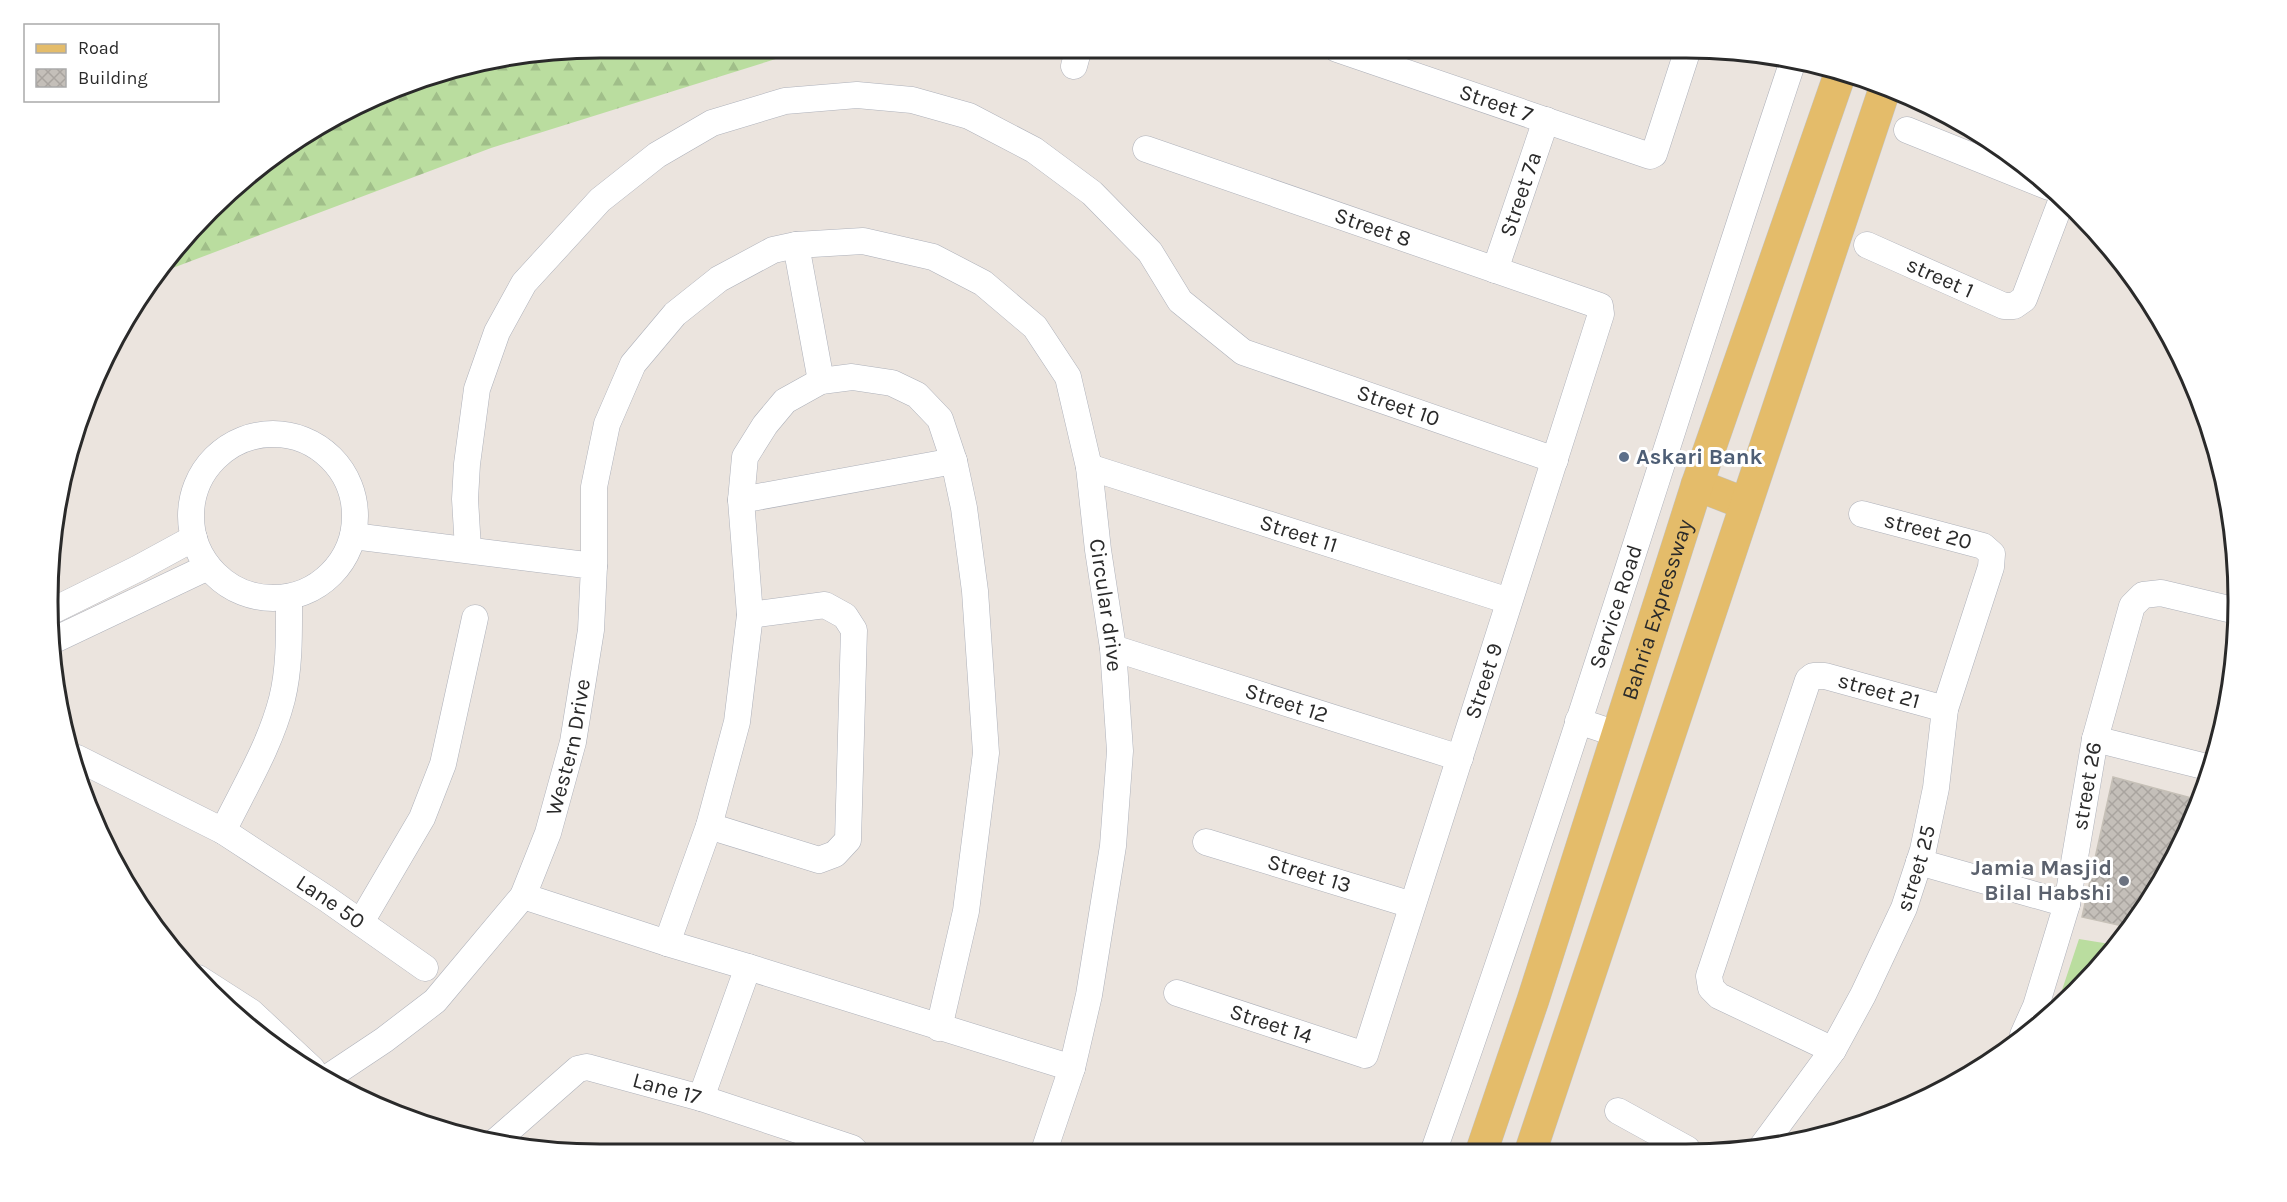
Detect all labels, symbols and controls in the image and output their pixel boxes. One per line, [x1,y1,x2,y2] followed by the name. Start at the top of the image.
[24,24,219,102] legend
[78,37,119,59] text: Road
[78,67,148,89] text: Building
[1456,79,1536,128] street label: Street 7
[1494,148,1547,240] street label: Street 7a
[1331,202,1415,253] street label: Street 8
[1902,251,1978,304] street label: street 1
[1353,379,1443,432] street label: Street 10
[1636,444,1763,470] place label: Askari Bank
[1617,450,1631,464] marker: Askari Bank
[1881,507,1975,555] street label: street 20
[1256,509,1341,558] street label: Street 11
[1616,516,1698,703] street label: Bahria Expressway
[1084,537,1128,672] street label: Circular drive
[1584,541,1648,672] street label: Service Road
[1460,640,1508,722] street label: Street 9
[1835,667,1923,714] street label: street 21
[540,677,596,818] street label: Western Drive
[1242,678,1331,728] street label: Street 12
[2067,740,2107,832] street label: street 26
[1891,823,1941,915] street label: street 25
[1264,849,1354,899] street label: Street 13
[1971,855,2112,906] place label: Jamia Masjid Bilal Habshi
[291,869,370,935] street label: Lane 50
[2117,874,2131,888] marker: Jamia Masjid Bilal Habshi
[1226,998,1316,1050] street label: Street 14
[630,1067,704,1110] street label: Lane 17

